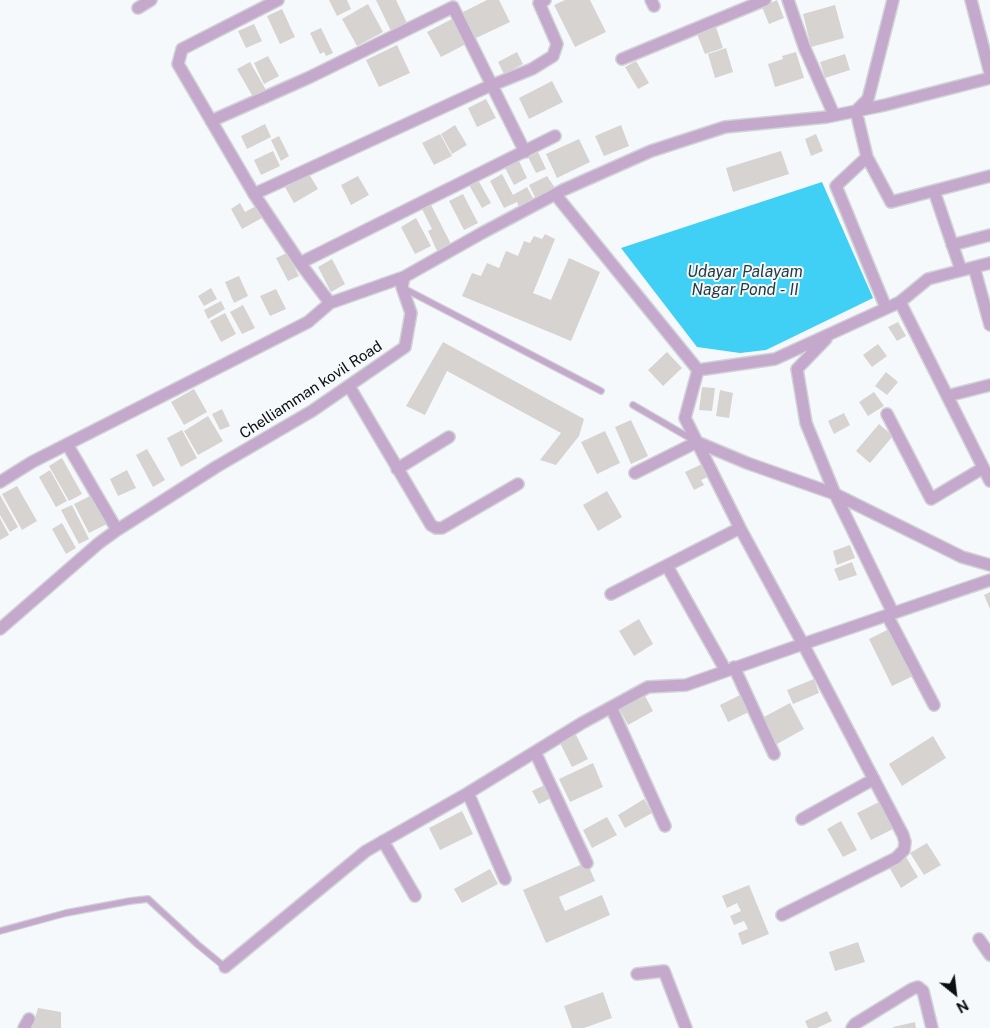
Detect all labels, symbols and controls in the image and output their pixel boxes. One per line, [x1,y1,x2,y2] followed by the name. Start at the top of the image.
[687,262,803,300] water label: Udayar Palayam Nagar Pond - II
[236,337,386,443] street label: Chelliamman kovil Road
[930,968,980,1018] north arrow
[954,996,971,1016] text: N

